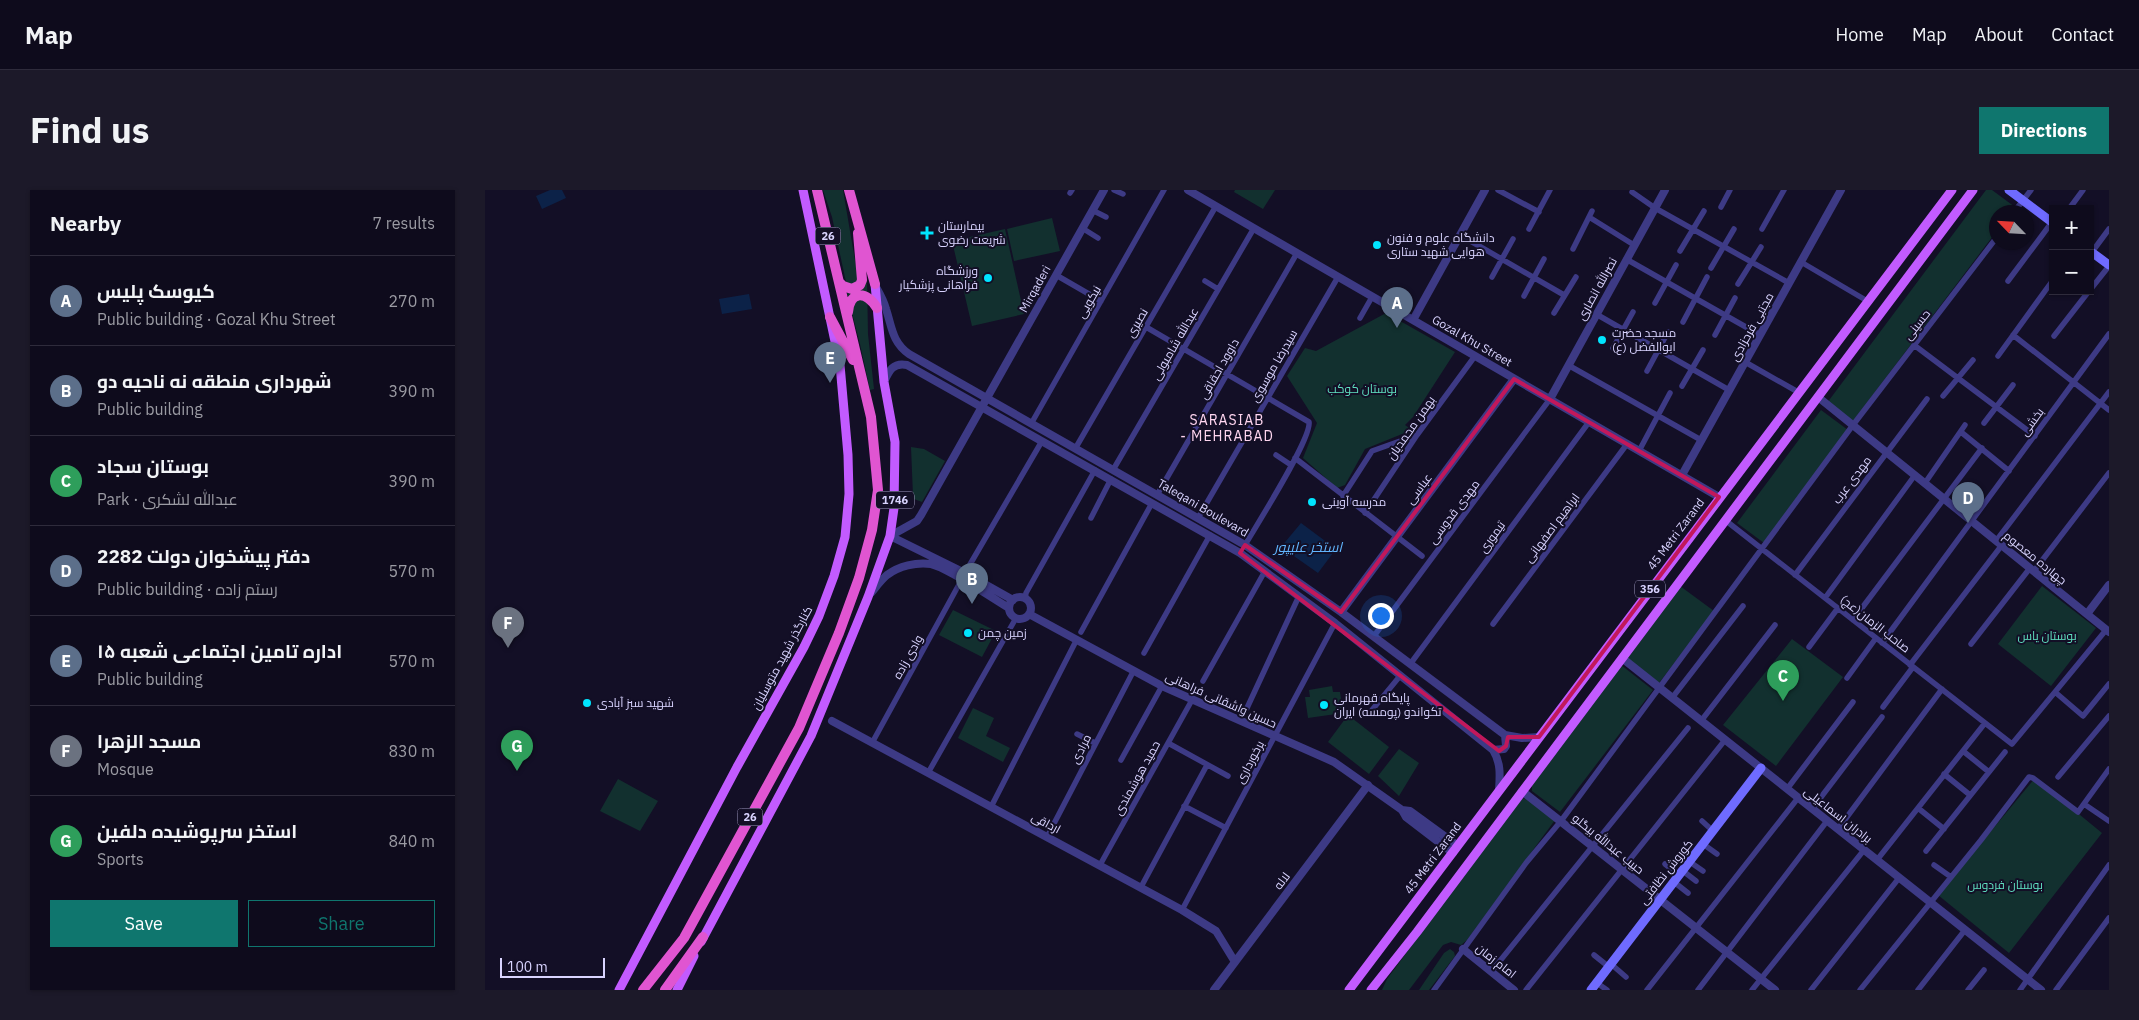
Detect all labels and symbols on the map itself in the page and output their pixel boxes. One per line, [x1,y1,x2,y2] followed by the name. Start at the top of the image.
[1989,205,2034,250] north arrow
[938,218,1005,247] place label: بیمارستان شریعت رضوی
[920,226,934,240] marker: بیمارستان شریعت رضوی
[815,227,841,244] road number: 26
[1387,230,1495,259] place label: دانشگاه علوم و فنون هوایی شهید ستاری
[1371,239,1383,251] marker: دانشگاه علوم و فنون هوایی شهید ستاری
[1573,255,1620,323] street label: نصرالله انصاری
[898,263,978,294] place label: ورزشگاه فراهانی پزشکیار
[1016,263,1054,315] street label: Mirqaderi
[982,272,994,284] marker: ورزشگاه فراهانی پزشکیار
[1073,283,1104,321] street label: نیکویی
[1381,287,1413,328] pin: A
[1726,290,1777,364] street label: مجتبی فرحزادی
[1122,305,1151,340] street label: نصیری
[1148,305,1201,383] street label: عبدالله شامبولی
[1900,306,1933,343] street label: حسینی
[1430,312,1515,370] street label: Gozal Khu Street
[1612,325,1676,355] place label: مسجد حضرت ابوالفضل (ع)
[1247,327,1300,405] street label: سیدرضا موسوی
[1596,334,1608,346] marker: مسجد حضرت ابوالفضل (ع)
[1195,336,1242,402] street label: داوود احقاقی
[814,342,846,383] pin: E
[1327,381,1397,396] park label: بوستان کوکب
[1383,393,1438,463] street label: بهمن محمدیان
[2016,405,2047,439] street label: بخشی
[1180,411,1274,445] district label: SARASIAB - MEHRABAD
[1829,453,1874,506] street label: مهدی عرب
[1402,470,1435,507] street label: عباسی
[1155,475,1252,540] street label: Taleqani Boulevard
[1425,477,1483,547] street label: مهدی قدوسی
[1952,482,1984,523] pin: D
[1521,490,1583,566] street label: ابراهیم اصفهانی
[876,492,914,508] road number: 1746
[1322,494,1386,509] place label: مدرسه آوینی
[1644,495,1707,573] street label: 45 Metri Zarand
[1306,496,1318,508] marker: مدرسه آوینی
[1475,517,1509,556] street label: تیموری
[1999,528,2070,589] street label: چهارده معصوم
[1272,538,1343,556] water label: استخر علیپور
[956,563,988,604] pin: B
[1635,580,1665,598] road number: 356
[1837,592,1913,656] street label: صاحب الزمان(عج)
[748,603,815,712] street label: کنارگذر شهید متوسلیان
[1368,603,1394,629] your location
[492,607,524,648] pin: F
[978,625,1027,642] place label: زمین چمن
[962,627,974,639] marker: زمین چمن
[2017,628,2077,643] park label: بوستان یاس
[889,632,926,682] street label: وادی زاده
[1767,660,1799,701] pin: C
[1163,668,1279,731] street label: حسین واشقانی فراهانی
[1334,690,1442,721] place label: پایگاه قهرمانی تکواندو (پومسه) ایران
[597,695,674,710] place label: شهید سبز آبادی
[581,697,593,709] marker: شهید سبز آبادی
[1318,699,1330,711] marker: پایگاه قهرمانی تکواندو (پومسه) ایران
[501,730,533,771] pin: G
[1067,732,1094,766] street label: مرادی
[1110,738,1163,818] street label: حمید هوشمندی
[1232,738,1267,786] street label: برخورداری
[1801,783,1876,846] street label: برادران اسماعیلی
[737,808,763,826] road number: 26
[1029,809,1063,836] street label: ارداقی
[1569,810,1647,877] street label: حبیب عبدالله بیگلو
[1401,819,1464,897] street label: 45 Metri Zarand
[1635,836,1696,907] street label: کوروش نظافتی
[1270,869,1293,892] street label: لاله
[1967,877,2043,892] park label: بوستان فردوس
[1472,940,1520,982] street label: امام زمان
[500,955,605,978] scale bar

